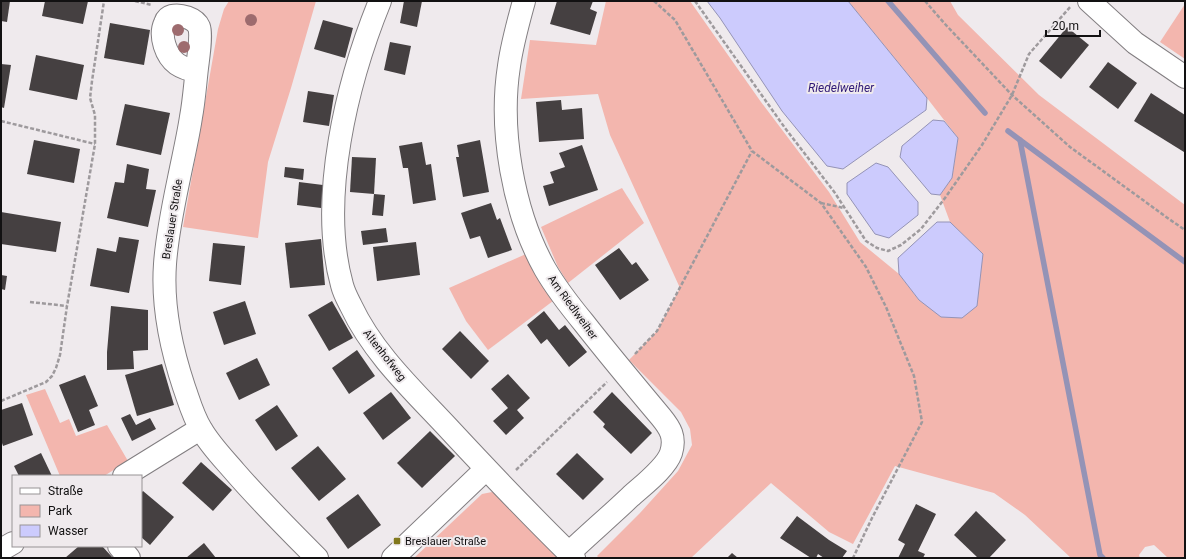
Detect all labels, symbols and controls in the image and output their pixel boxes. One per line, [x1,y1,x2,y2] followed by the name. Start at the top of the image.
[1046,12,1100,38] scale bar
[1052,19,1079,33] text: 20 m
[808,81,875,95] water label: Riedelweiher
[160,178,185,260] street label: Breslauer Straße
[545,273,600,342] street label: Am Riedlweiher
[360,327,409,384] street label: Altenhofweg
[12,475,142,547] legend
[48,484,83,498] text: Straße
[48,504,73,518] text: Park
[48,524,88,538] text: Wasser
[405,535,486,548] place label: Breslauer Straße
[392,536,402,546] marker: Breslauer Straße

